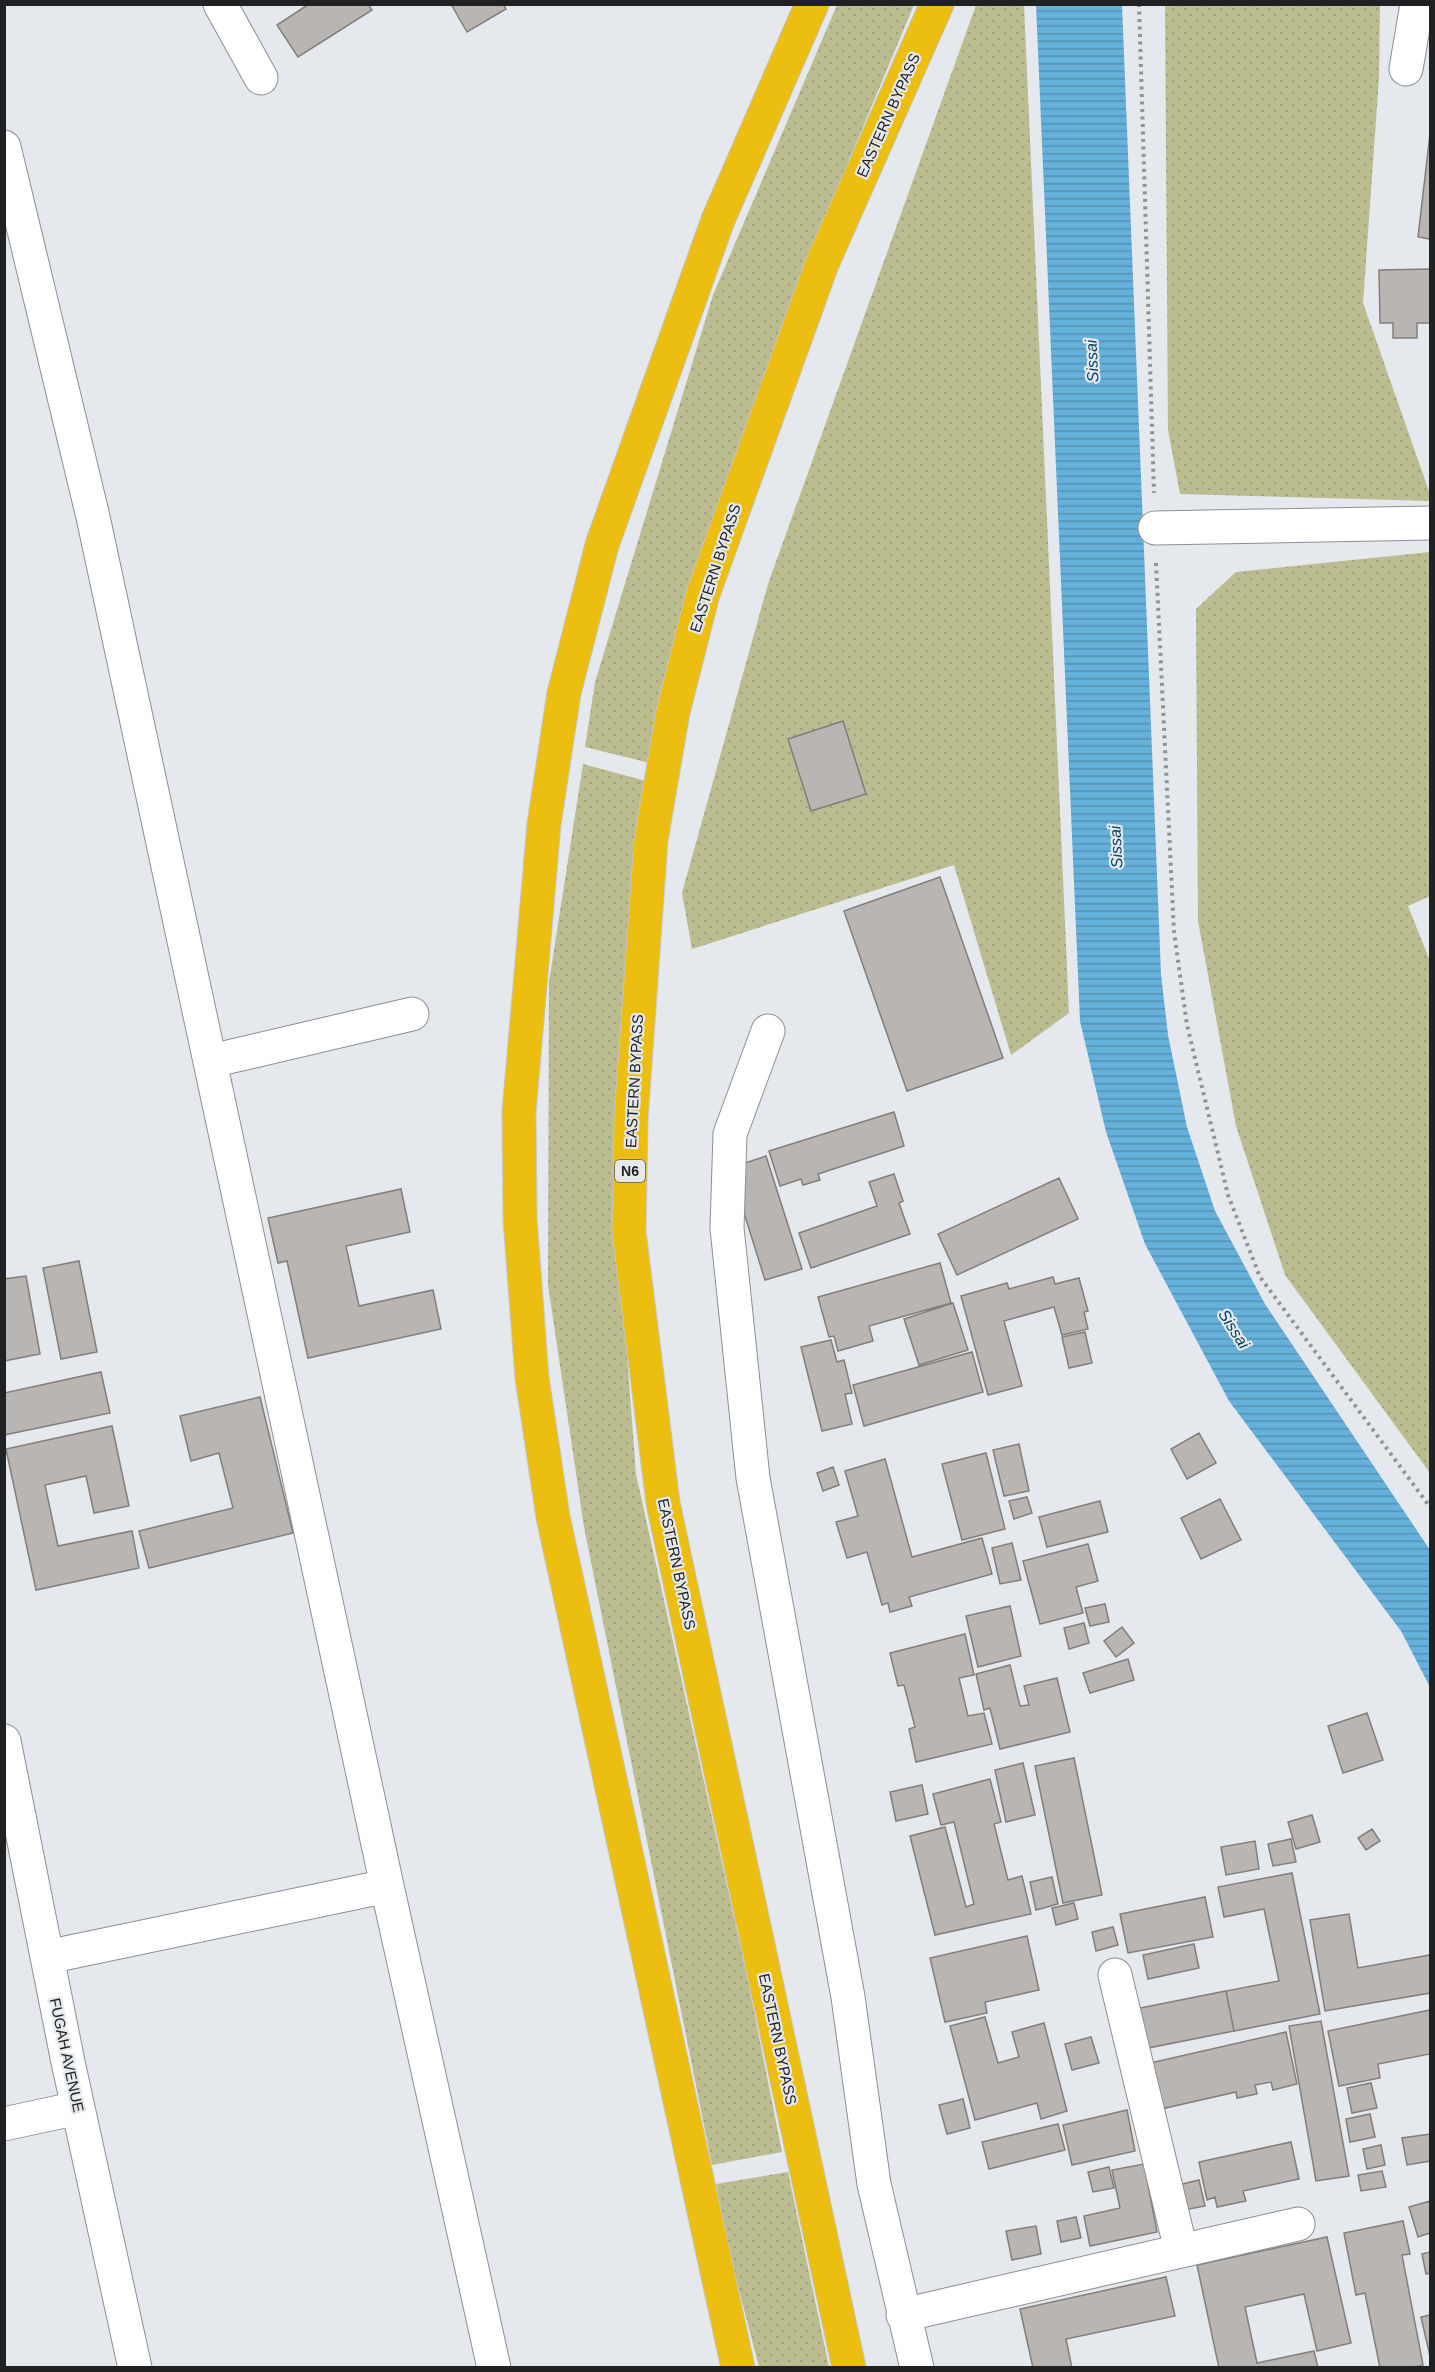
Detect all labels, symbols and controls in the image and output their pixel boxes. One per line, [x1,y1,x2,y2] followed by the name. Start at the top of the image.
[853,50,923,180] street label: EASTERN BYPASS
[1082,339,1102,383] water label: Sissai
[686,502,744,634] street label: EASTERN BYPASS
[1106,825,1126,869] water label: Sissai
[622,1014,646,1148] street label: EASTERN BYPASS
[615,1160,645,1182] road number: N6
[1215,1306,1253,1352] water label: Sissai
[655,1497,699,1631] street label: EASTERN BYPASS
[756,1972,800,2106] street label: EASTERN BYPASS
[47,1996,87,2114] street label: FUGAH AVENUE

